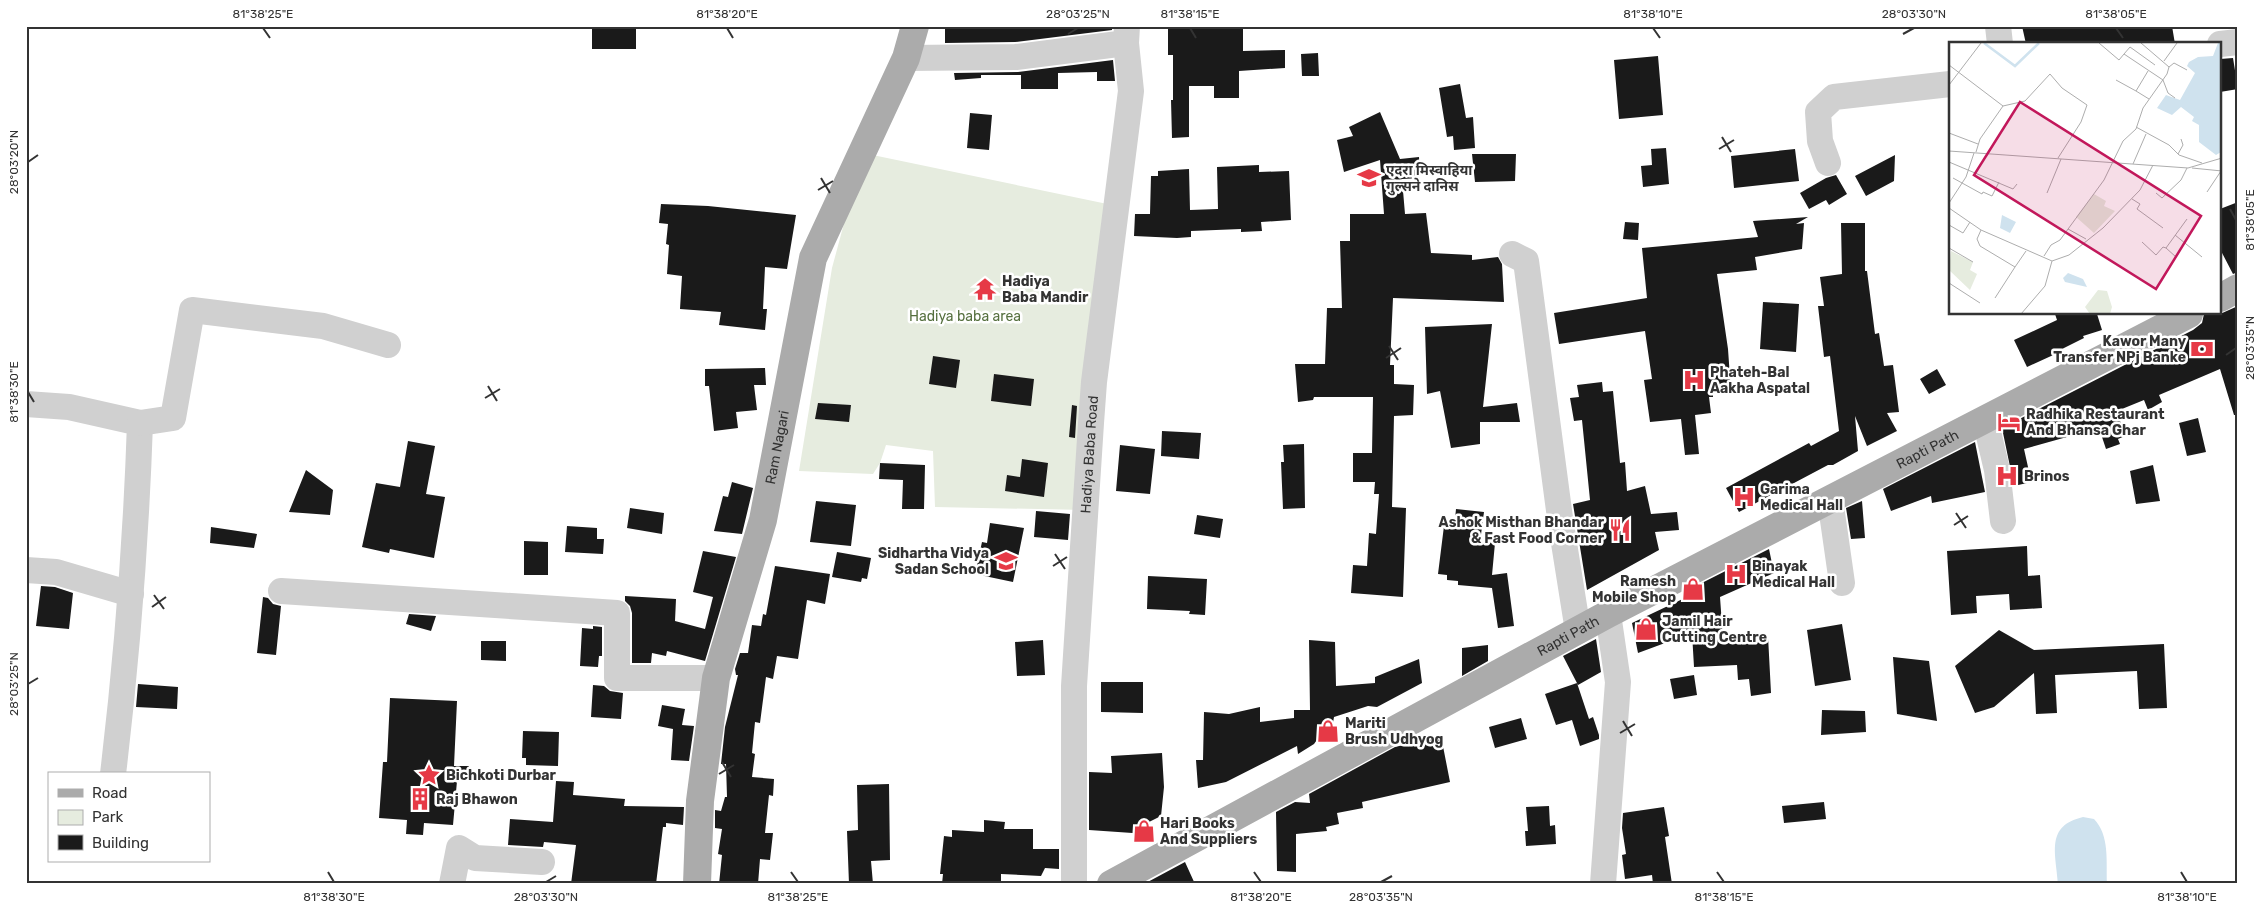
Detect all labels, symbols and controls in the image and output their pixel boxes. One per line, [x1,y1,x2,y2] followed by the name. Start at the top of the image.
[233,7,293,21] text: 81°38'25"E
[696,7,758,21] text: 81°38'20"E
[1046,7,1110,21] text: 28°03'25"N
[1161,7,1219,21] text: 81°38'15"E
[1623,7,1683,21] text: 81°38'10"E
[1882,7,1946,21] text: 28°03'30"N
[2085,7,2147,21] text: 81°38'05"E
[1949,42,2222,315] inset map
[7,130,21,194] text: 28°03'20"N
[1386,162,1473,196] place label: एदरा मिस्वाहिया गुल्सने दानिस
[1356,165,1382,191] school or university icon: एदरा मिस्वाहिया गुल्सने दानिस
[2243,189,2257,251] text: 81°38'05"E
[1002,273,1089,306] place label: Hadiya Baba Mandir
[972,276,998,302] temple icon: Hadiya Baba Mandir
[909,308,1021,325] park label: Hadiya baba area
[2243,316,2257,380] text: 28°03'35"N
[2053,333,2187,366] place label: Kawor Many Transfer NPj Banke
[2189,336,2215,362] bank icon: Kawor Many Transfer NPj Banke
[7,361,21,423] text: 81°38'30"E
[1710,364,1810,397] place label: Phateh-Bal Aakha Aspatal
[1681,367,1707,393] hospital icon: Phateh-Bal Aakha Aspatal
[1077,395,1102,514] street label: Hadiya Baba Road
[2026,406,2165,439] place label: Radhika Restaurant And Bhansa Ghar
[762,409,793,486] street label: Ram Nagari
[1996,409,2022,435] hotel icon: Radhika Restaurant And Bhansa Ghar
[1893,426,1962,473] street label: Rapti Path
[1994,463,2020,489] hospital icon: Brinos
[2024,468,2070,485] place label: Brinos
[1760,481,1843,514] place label: Garima Medical Hall
[1731,484,1757,510] hospital icon: Garima Medical Hall
[1439,514,1605,547] place label: Ashok Misthan Bhandar & Fast Food Corner
[1607,517,1633,543] restaurant icon: Ashok Misthan Bhandar & Fast Food Corner
[878,545,989,578] place label: Sidhartha Vidya Sadan School
[993,548,1019,574] school or university icon: Sidhartha Vidya Sadan School
[1752,558,1835,591] place label: Binayak Medical Hall
[1723,561,1749,587] hospital icon: Binayak Medical Hall
[1592,573,1676,606] place label: Ramesh Mobile Shop
[1680,576,1706,602] shop icon: Ramesh Mobile Shop
[1534,613,1602,660] street label: Rapti Path
[1662,613,1767,646] place label: Jamil Hair Cutting Centre
[1633,616,1659,642] shop icon: Jamil Hair Cutting Centre
[7,652,21,716] text: 28°03'25"N
[1345,715,1443,748] place label: Mariti Brush Udhyog
[1315,718,1341,744] shop icon: Mariti Brush Udhyog
[416,762,442,788] place icon: Bichkoti Durbar
[446,767,557,784] place label: Bichkoti Durbar
[48,772,210,862] legend
[92,784,128,802] text: Road
[407,786,433,812] building icon: Raj Bhawon
[436,791,518,808] place label: Raj Bhawon
[92,808,123,826] text: Park
[1160,815,1257,848] place label: Hari Books And Suppliers
[1131,818,1157,844] shop icon: Hari Books And Suppliers
[92,834,149,852] text: Building
[303,890,365,904] text: 81°38'30"E
[514,890,578,904] text: 28°03'30"N
[768,890,828,904] text: 81°38'25"E
[1230,890,1292,904] text: 81°38'20"E
[1349,890,1413,904] text: 28°03'35"N
[1695,890,1753,904] text: 81°38'15"E
[2157,890,2217,904] text: 81°38'10"E

